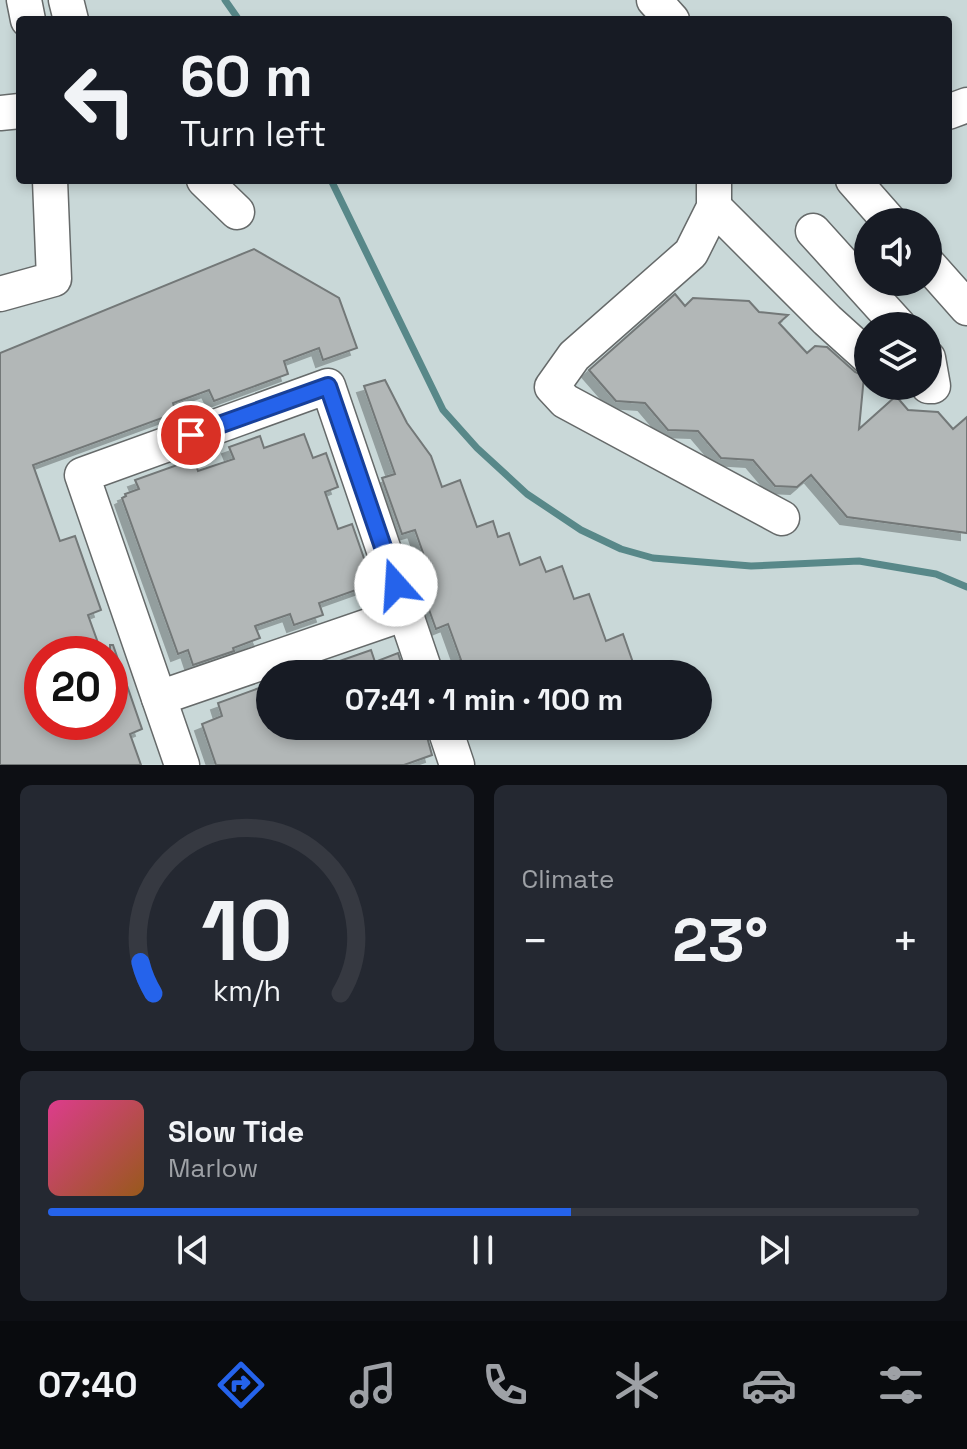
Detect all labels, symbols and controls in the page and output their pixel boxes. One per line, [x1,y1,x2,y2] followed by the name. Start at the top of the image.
[180,41,313,112] text: 60 m
[48,48,152,152] icon: left
[180,111,327,157] text: Turn left
[854,208,942,400] map controls
[854,208,942,296] button: sound
[854,312,942,400] button: layers
[157,401,225,469] pin
[169,413,213,457] icon: arrive
[354,543,438,627] position arrow
[24,636,128,740] speed limit sign: 20
[345,680,623,719] text: 07:41 · 1 min · 100 m
[522,862,614,896] text: Climate
[201,878,293,984] text: 10
[672,902,768,979] text: 23°
[522,913,549,969] text: −
[892,913,919,969] text: +
[213,973,281,1009] text: km/h
[168,1112,304,1151] text: Slow Tide
[168,1151,258,1185] text: Marlow
[171,1228,215,1272] icon: previous
[461,1228,505,1272] icon: pause
[752,1228,796,1272] icon: next
[213,1357,269,1413] icon: directions
[345,1357,401,1413] icon: music
[477,1357,533,1413] icon: phone
[609,1357,665,1413] icon: climate
[741,1357,797,1413] icon: car
[873,1357,929,1413] icon: filters
[38,1362,137,1408] text: 07:40

